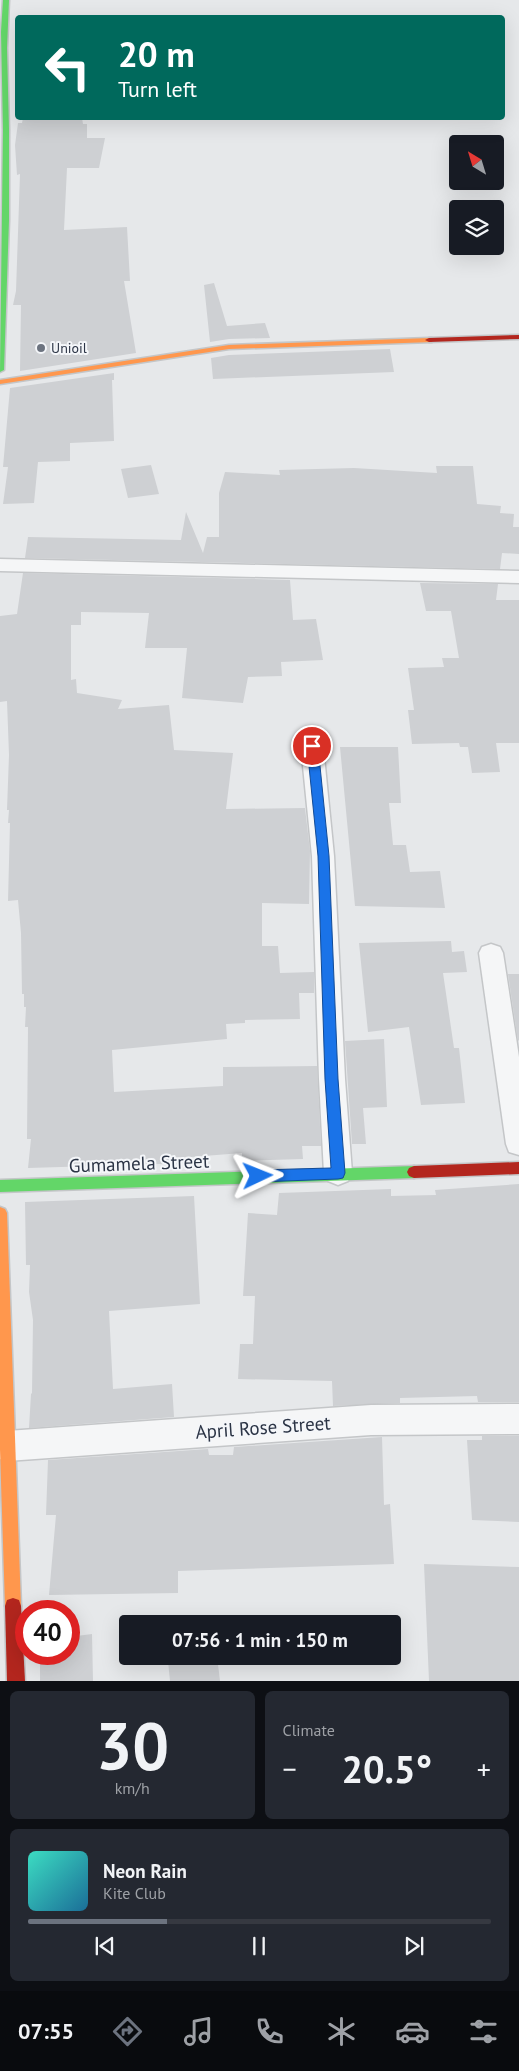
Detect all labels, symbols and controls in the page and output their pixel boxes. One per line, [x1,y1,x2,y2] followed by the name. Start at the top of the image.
[118,31,195,77] text: 20 m
[35,35,100,100] icon: left
[118,75,197,103] text: Turn left
[449,135,504,190] north arrow
[449,135,504,255] map controls
[449,200,504,255] button: layers
[51,339,87,357] place label: Unioil
[35,342,47,354] marker: Unioil
[291,725,333,767] pin
[298,732,326,760] icon: arrive
[68,1149,210,1177] street label: Gumamela Street
[231,1149,283,1201] position arrow
[195,1410,332,1444] street label: April Rose Street
[15,1600,80,1665] speed limit sign: 40
[172,1628,348,1652] text: 07:56 · 1 min · 150 m
[95,1703,169,1787] text: 30
[283,1720,335,1740] text: Climate
[341,1744,432,1793] text: 20.5°
[283,1750,297,1787] text: −
[477,1750,491,1787] text: +
[115,1778,150,1798] text: km/h
[103,1859,187,1883] text: Neon Rain
[103,1883,166,1903] text: Kite Club
[91,1932,119,1960] icon: previous
[245,1932,273,1960] icon: pause
[400,1932,428,1960] icon: next
[110,2014,145,2049] icon: directions
[181,2014,216,2049] icon: music
[252,2014,287,2049] icon: phone
[324,2014,359,2049] icon: climate
[395,2014,430,2049] icon: car
[466,2014,501,2049] icon: filters
[18,2017,74,2045] text: 07:55

